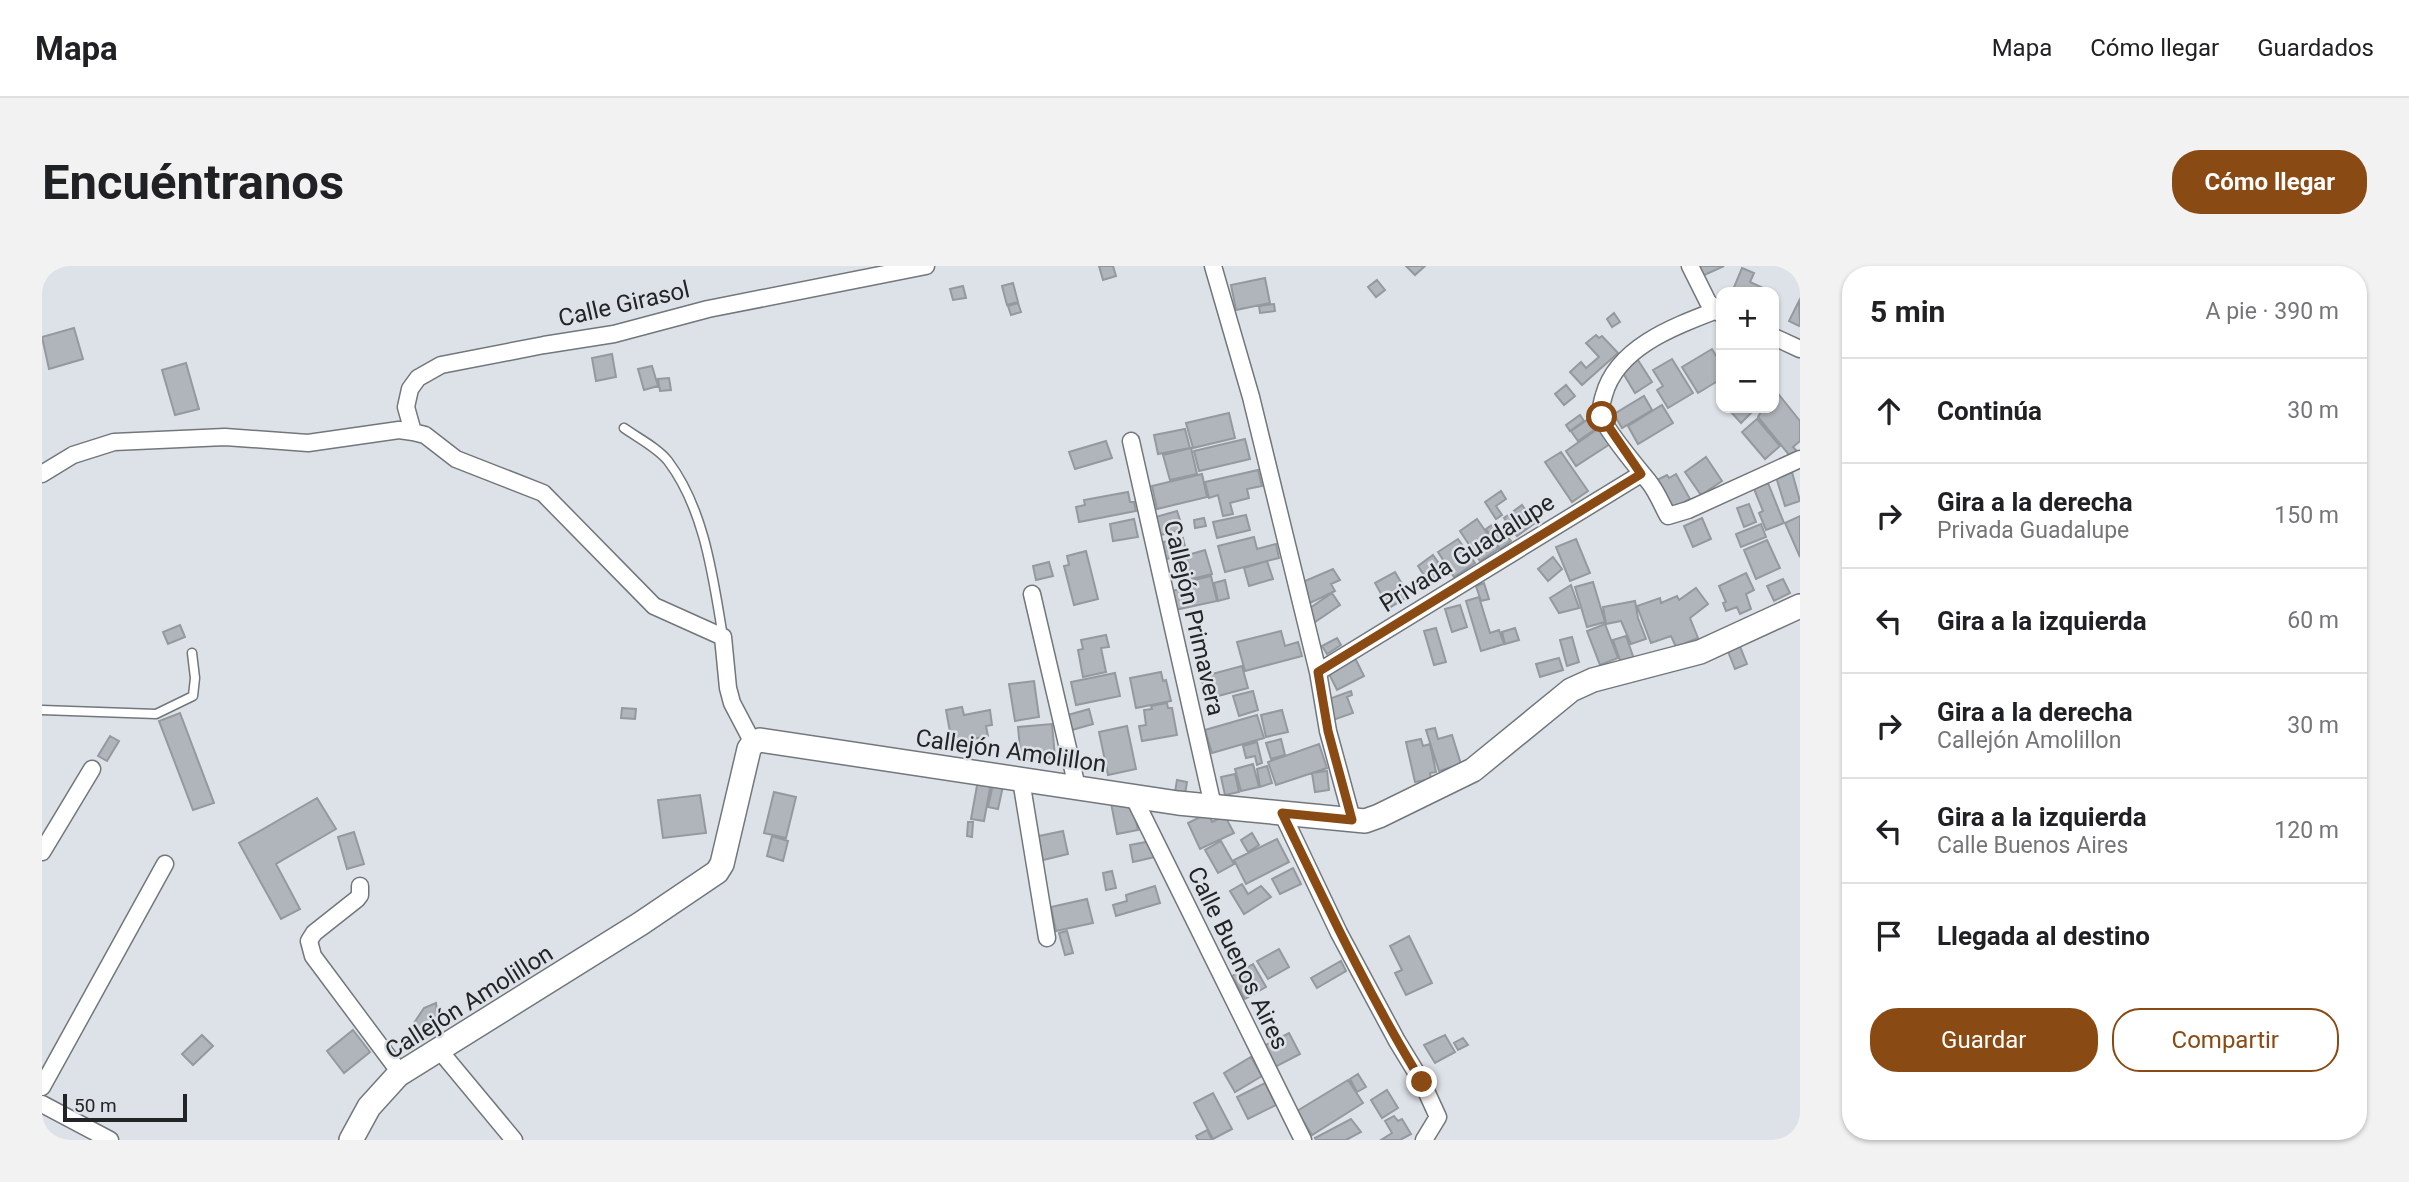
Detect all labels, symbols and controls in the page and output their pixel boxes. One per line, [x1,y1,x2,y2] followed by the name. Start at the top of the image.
[35,29,118,68] text: Mapa
[1992,34,2052,62] text: Mapa
[2090,34,2219,62] text: Cómo llegar
[2257,34,2374,62] text: Guardados
[2172,150,2367,214] button: Cómo llegar
[42,154,344,211] text: Encuéntranos
[556,275,692,333] street label: Calle Girasol
[1716,287,1779,413] map controls
[1716,287,1779,350] button: +
[1870,294,1945,329] text: 5 min
[2206,298,2339,325] text: A pie · 390 m
[1716,350,1779,413] button: −
[1870,392,1908,430] icon: ahead
[1937,396,2042,426] text: Continúa
[2287,397,2339,424] text: 30 m
[1586,401,1617,432] route start
[1937,487,2133,517] text: Gira a la derecha
[1374,488,1560,618] street label: Privada Guadalupe
[1870,497,1908,535] icon: right
[2274,502,2339,529] text: 150 m
[1937,517,2129,544] text: Privada Guadalupe
[1158,518,1230,718] street label: Callejón Primavera
[1870,602,1908,640] icon: left
[1937,606,2147,636] text: Gira a la izquierda
[2287,607,2339,634] text: 60 m
[1937,697,2133,727] text: Gira a la derecha
[1870,707,1908,745] icon: right
[2287,712,2339,739] text: 30 m
[914,724,1108,778] street label: Callejón Amolillon
[1937,727,2121,754] text: Callejón Amolillon
[1937,802,2147,832] text: Gira a la izquierda
[1870,812,1908,850] icon: left
[2274,817,2339,844] text: 120 m
[1937,832,2128,859] text: Calle Buenos Aires
[1182,862,1294,1054] street label: Calle Buenos Aires
[1870,917,1908,955] icon: arrive
[1937,921,2150,951] text: Llegada al destino
[380,939,558,1065] street label: Callejón Amolillon
[1870,1008,2098,1072] button: Guardar
[2112,1008,2339,1072] button: Compartir
[1406,1066,1437,1097] route end
[63,1091,187,1123] scale bar
[74,1094,117,1117] text: 50 m

